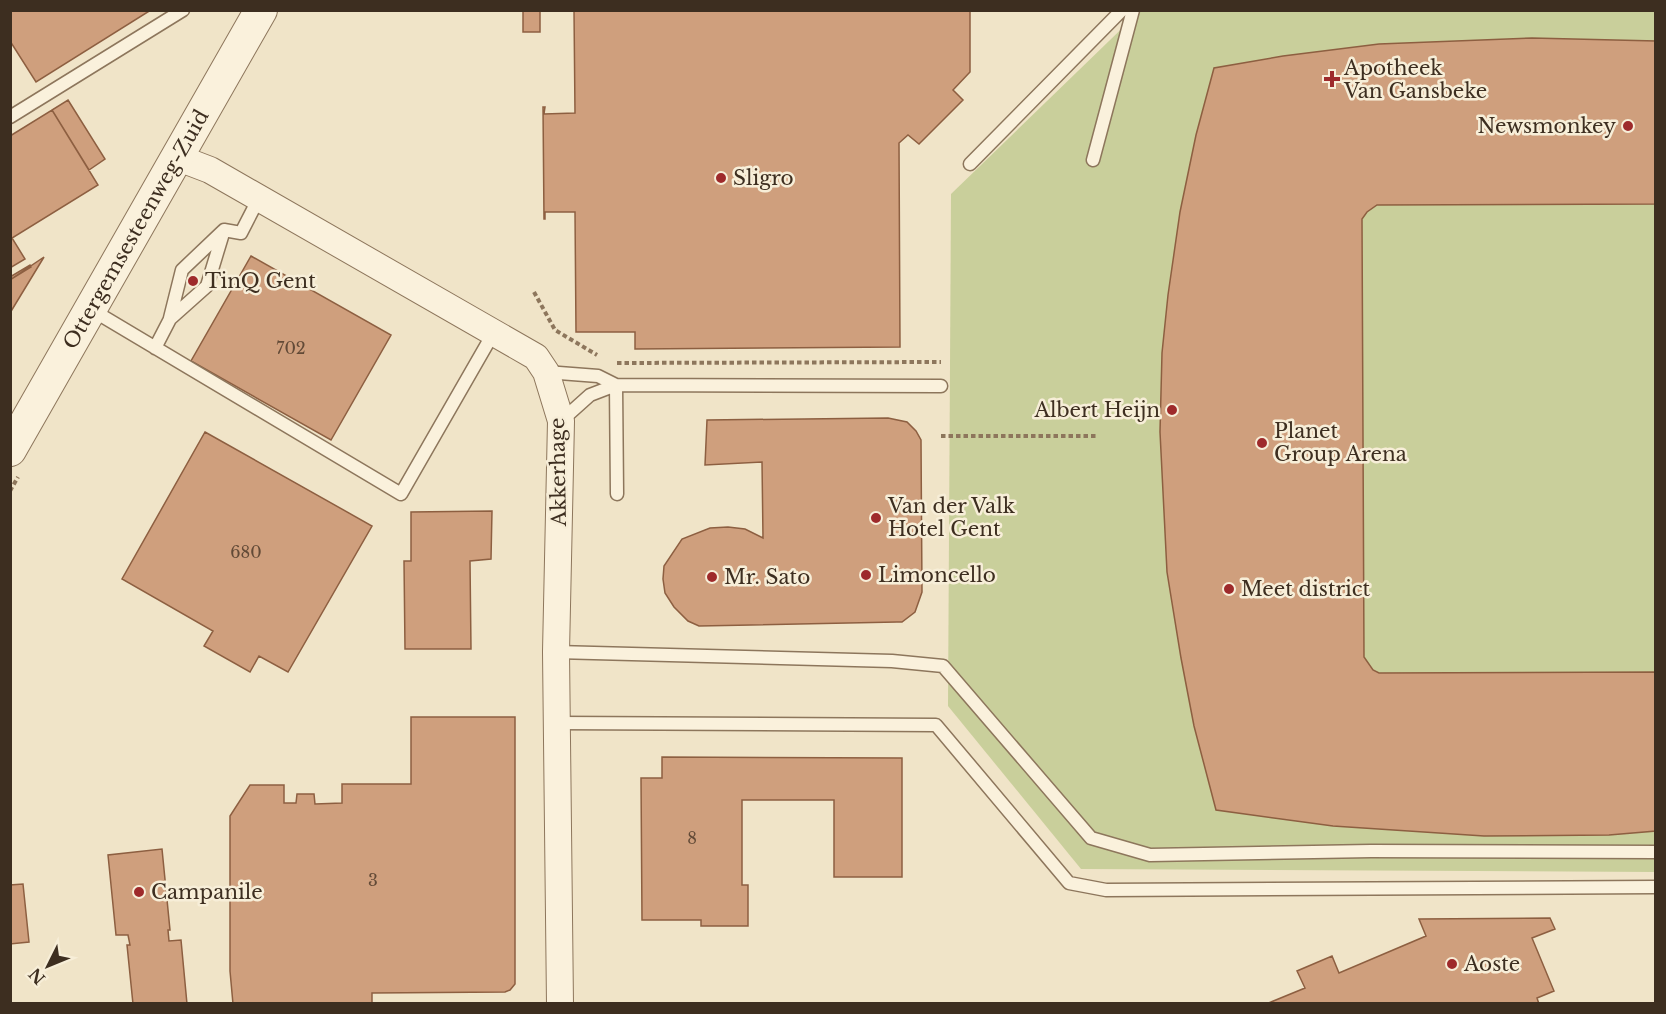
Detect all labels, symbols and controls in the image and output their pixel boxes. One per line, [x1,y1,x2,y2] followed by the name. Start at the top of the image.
[1343,56,1487,103] place label: Apotheek Van Gansbeke
[1325,72,1339,86] marker: Apotheek Van Gansbeke
[58,105,214,353] street label: Ottergemsesteenweg-Zuid
[1478,114,1616,138] place label: Newsmonkey
[1621,119,1635,133] marker: Newsmonkey
[733,166,794,190] place label: Sligro
[714,171,728,185] marker: Sligro
[205,269,316,293] place label: TinQ Gent
[186,274,200,288] marker: TinQ Gent
[276,338,306,358] house number: 702
[1034,398,1160,422] place label: Albert Heijn
[1165,403,1179,417] marker: Albert Heijn
[545,418,571,527] street label: Akkerhage
[1274,419,1408,466] place label: Planet Group Arena
[1255,436,1269,450] marker: Planet Group Arena
[887,494,1016,541] place label: Van der Valk Hotel Gent
[869,511,883,525] marker: Van der Valk Hotel Gent
[230,542,262,562] house number: 680
[878,563,996,587] place label: Limoncello
[724,565,810,589] place label: Mr. Sato
[859,568,873,582] marker: Limoncello
[705,570,719,584] marker: Mr. Sato
[1241,577,1371,601] place label: Meet district
[1222,582,1236,596] marker: Meet district
[687,828,697,848] house number: 8
[368,870,378,890] house number: 3
[151,880,263,904] place label: Campanile
[132,885,146,899] marker: Campanile
[18,936,78,996] north arrow
[1463,952,1520,976] place label: Aoste
[1445,957,1459,971] marker: Aoste
[25,964,49,989] text: N

